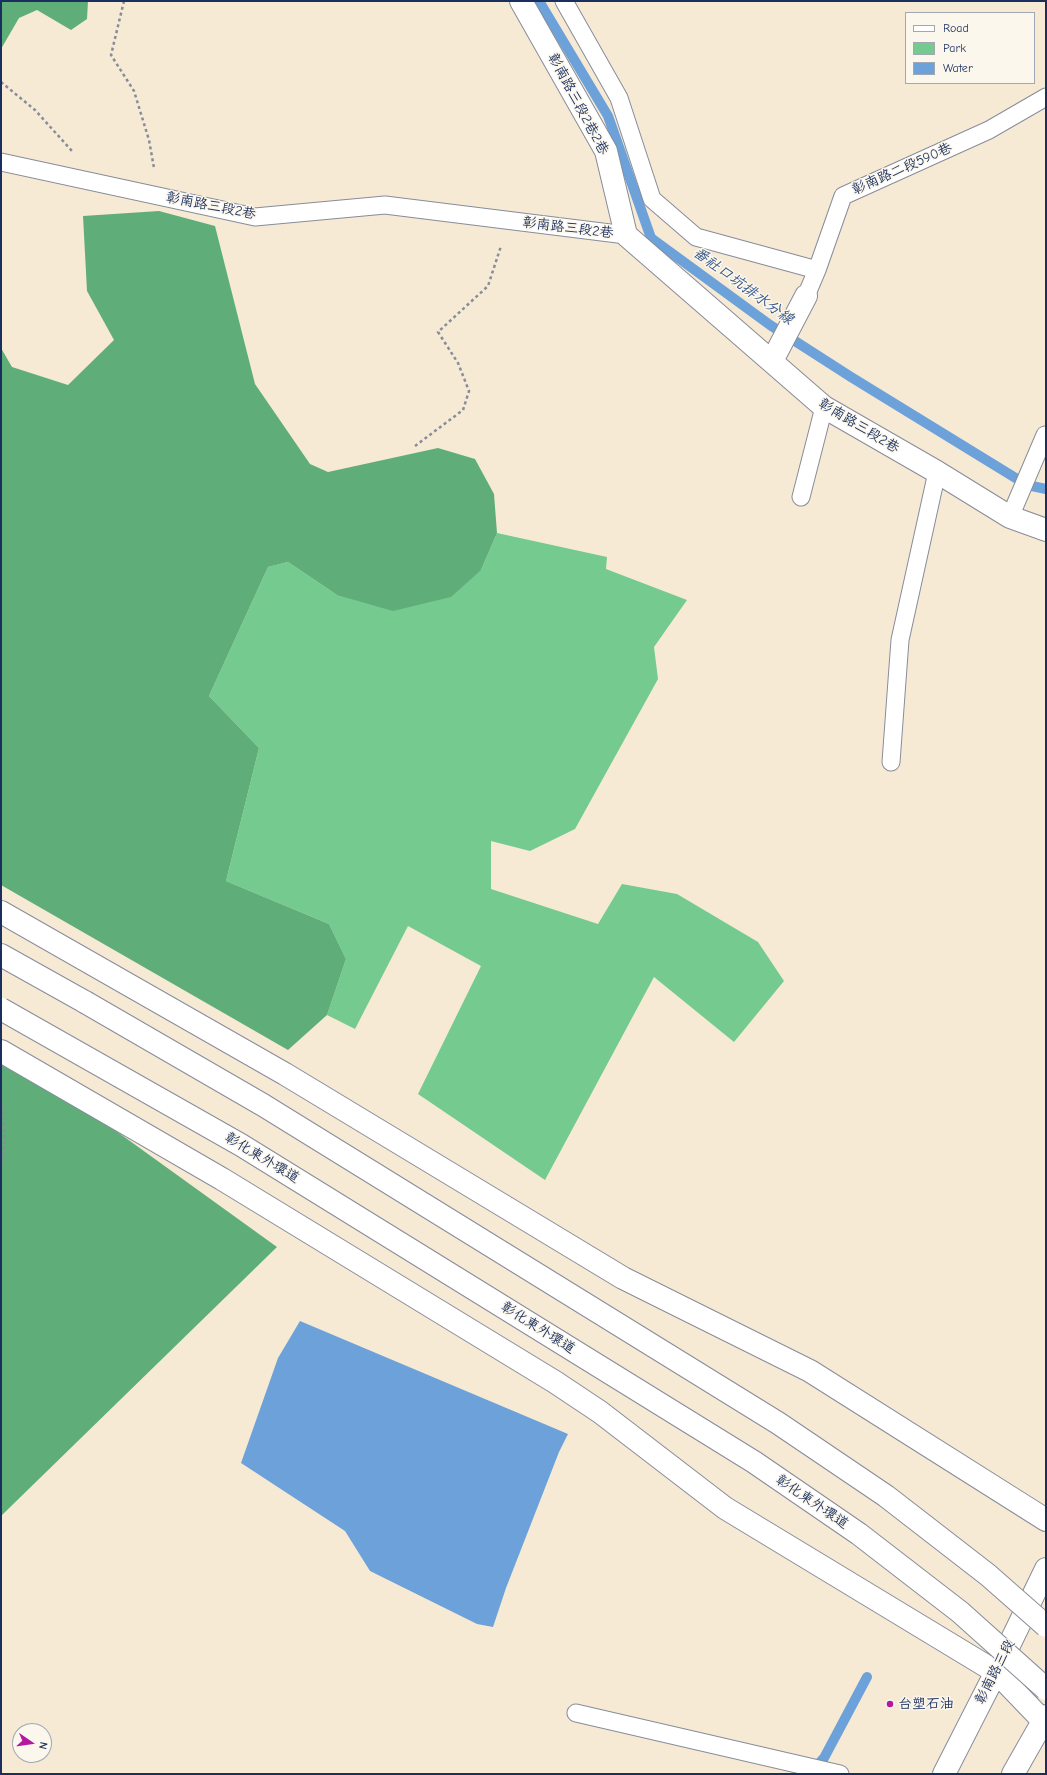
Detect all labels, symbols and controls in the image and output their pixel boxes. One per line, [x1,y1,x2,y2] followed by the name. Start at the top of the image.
[905,12,1035,84] legend
[943,21,969,35] text: Road
[943,41,966,55] text: Park
[544,50,612,158] street label: 彰南路三段2巷2巷
[943,61,973,75] text: Water
[849,139,955,199] street label: 彰南路二段590巷
[165,189,257,223] street label: 彰南路三段2巷
[522,214,614,242] street label: 彰南路三段2巷
[689,243,797,329] water label: 番社口坑排水分線
[816,395,902,457] street label: 彰南路三段2巷
[222,1129,302,1187] street label: 彰化東外環道
[498,1299,578,1357] street label: 彰化東外環道
[772,1472,852,1532] street label: 彰化東外環道
[972,1637,1018,1707] street label: 彰南路三段
[898,1696,954,1712] place label: 台塑石油
[885,1699,895,1709] marker: 台塑石油
[12,1723,52,1763] north arrow
[36,1741,50,1751] text: N

